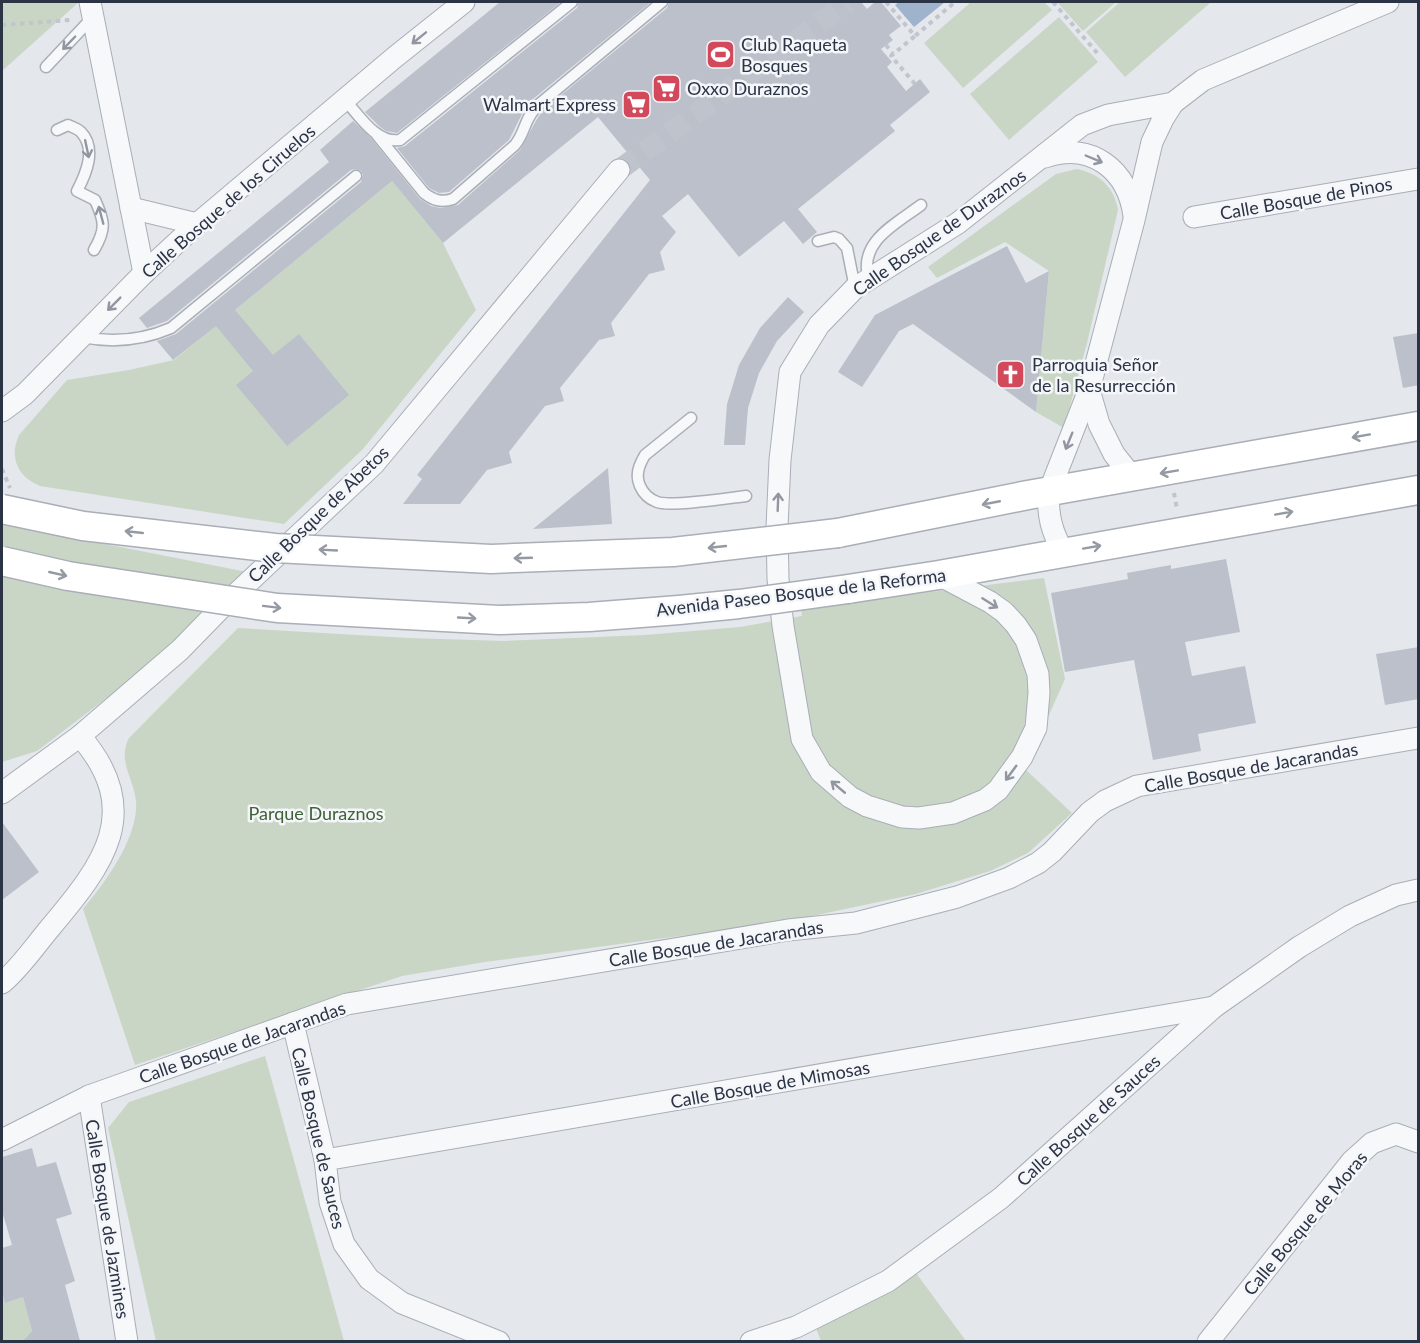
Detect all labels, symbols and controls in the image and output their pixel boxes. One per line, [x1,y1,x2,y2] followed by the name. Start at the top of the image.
[411,31,427,44] one-way arrow
[741,33,847,76] place label: Club Raqueta Bosques
[62,35,76,50] one-way arrow
[704,38,736,70] sports icon: Club Raqueta Bosques
[650,72,682,104] supermarket icon: Oxxo Duraznos
[687,77,809,99] place label: Oxxo Duraznos
[621,88,653,120] supermarket icon: Walmart Express
[483,93,616,115] place label: Walmart Express
[137,119,320,282] street label: Calle Bosque de los Ciruelos
[82,139,93,158] one-way arrow
[1084,154,1102,165] one-way arrow
[848,164,1030,300] street label: Calle Bosque de Duraznos
[1218,172,1394,224] street label: Calle Bosque de Pinos
[94,206,105,225] one-way arrow
[106,297,121,312] one-way arrow
[1032,353,1176,396] place label: Parroquia Señor de la Resurrección
[995,358,1027,390] church icon: Parroquia Señor de la Resurrección
[1063,431,1074,450] one-way arrow
[1352,431,1371,442] one-way arrow
[243,441,393,587] street label: Calle Bosque de Abetos
[1160,466,1180,477] one-way arrow
[773,492,784,512] one-way arrow
[982,498,1002,509] one-way arrow
[1273,508,1293,519] one-way arrow
[124,526,144,537] one-way arrow
[1081,541,1101,552] one-way arrow
[708,542,728,553] one-way arrow
[318,545,338,556] one-way arrow
[513,552,533,563] one-way arrow
[655,563,947,621] street label: Avenida Paseo Bosque de la Reforma
[49,569,68,581] one-way arrow
[981,597,998,609] one-way arrow
[262,601,281,612] one-way arrow
[456,612,476,623] one-way arrow
[1142,737,1360,797] street label: Calle Bosque de Jacarandas
[1004,765,1017,781] one-way arrow
[831,780,846,794] one-way arrow
[248,802,384,824] park label: Parque Duraznos
[607,915,825,971] street label: Calle Bosque de Jacarandas
[136,996,348,1088] street label: Calle Bosque de Jacarandas
[287,1045,351,1231] street label: Calle Bosque de Sauces
[1012,1050,1165,1190] street label: Calle Bosque de Sauces
[669,1056,872,1112] street label: Calle Bosque de Mimosas
[81,1118,135,1321] street label: Calle Bosque de Jazmines
[1238,1146,1372,1300] street label: Calle Bosque de Moras

